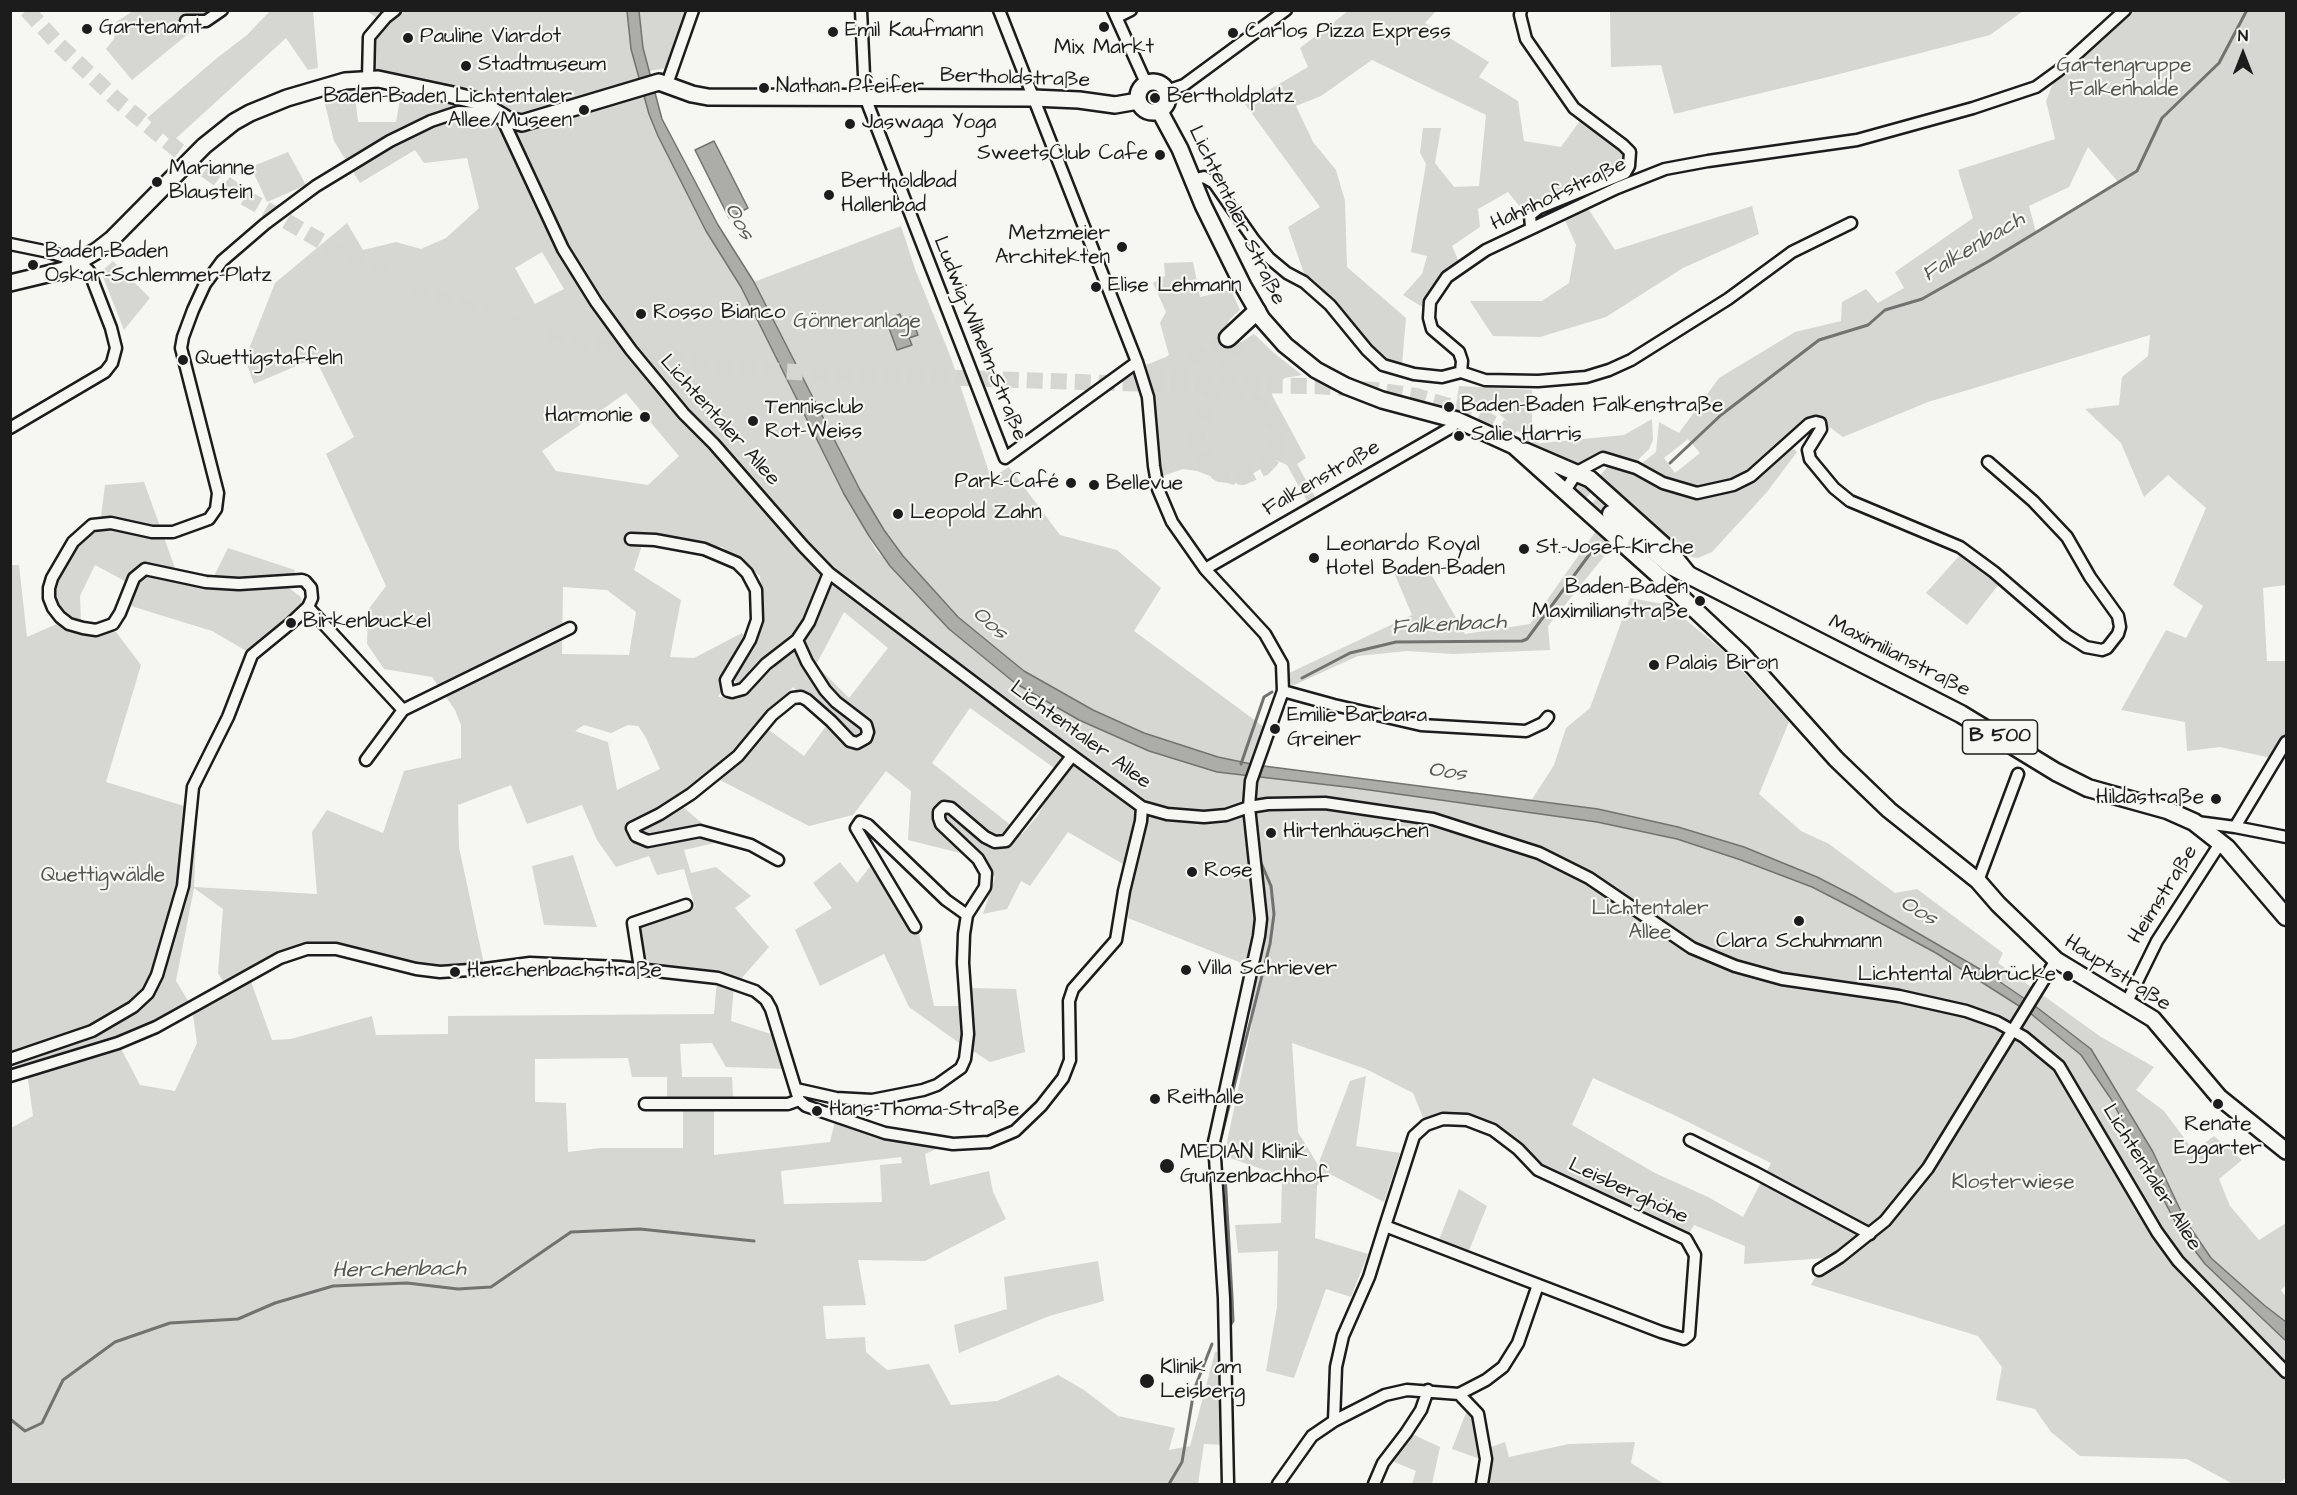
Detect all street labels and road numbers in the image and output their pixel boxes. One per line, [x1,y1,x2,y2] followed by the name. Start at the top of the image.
[939,64,1091,94] street label: Bertholdstraße
[1182,122,1290,310] street label: Lichtentaler Straße
[1487,153,1631,237] street label: Hahnhofstraße
[926,233,1032,445] street label: Ludwig-Wilhelm-Straße
[653,350,785,492] street label: Lichtentaler Allee
[1259,435,1385,523] street label: Falkenstraße
[1824,610,1974,704] street label: Maximilianstraße
[1004,676,1156,796] street label: Lichtentaler Allee
[1962,720,2038,754] road number: B 500
[2124,841,2204,949] street label: Heimstraße
[2059,930,2175,1018] street label: Hauptstraße
[2096,1100,2206,1256] street label: Lichtentaler Allee
[1564,1153,1692,1231] street label: Leisberghöhe

